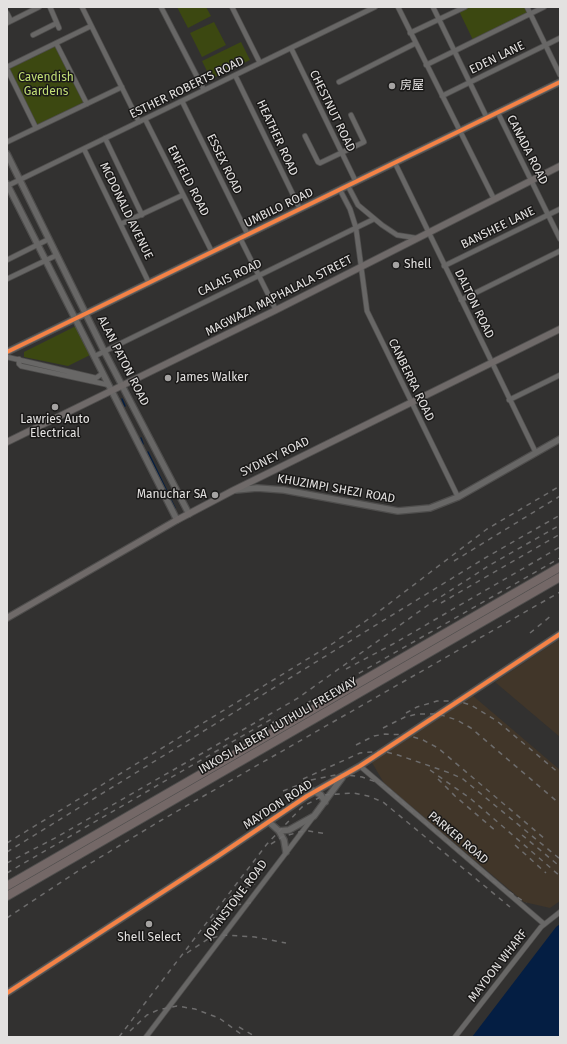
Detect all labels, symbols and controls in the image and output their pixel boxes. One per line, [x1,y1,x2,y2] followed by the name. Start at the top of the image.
[467,39,527,77] street label: EDEN LANE
[127,54,247,122] street label: ESTHER ROBERTS ROAD
[306,68,358,154] street label: CHESTNUT ROAD
[18,71,74,99] park label: Cavendish Gardens
[400,79,424,93] place label: 房屋
[387,81,397,91] marker: 房屋
[253,98,301,178] street label: HEATHER ROAD
[503,113,551,187] street label: CANADA ROAD
[203,132,245,196] street label: ESSEX ROAD
[164,143,212,219] street label: ENFIELD ROAD
[96,160,156,262] street label: MCDONALD AVENUE
[242,185,316,231] street label: UMBILO ROAD
[459,204,537,252] street label: BANSHEE LANE
[203,253,355,339] street label: MAGWAZA MAPHALALA STREET
[196,256,264,300] street label: CALAIS ROAD
[404,258,431,272] place label: Shell
[391,260,401,270] marker: Shell
[451,267,497,341] street label: DALTON ROAD
[94,314,152,408] street label: ALAN PATON ROAD
[385,336,437,424] street label: CANBERRA ROAD
[176,371,248,385] place label: James Walker
[163,373,173,383] marker: James Walker
[50,402,60,412] marker: Lawries Auto Electrical
[20,413,90,441] place label: Lawries Auto Electrical
[238,434,312,480] street label: SYDNEY ROAD
[276,472,396,506] street label: KHUZIMPI SHEZI ROAD
[137,488,207,502] place label: Manuchar SA
[210,490,220,500] marker: Manuchar SA
[196,675,360,777] street label: INKOSI ALBERT LUTHULI FREEWAY
[241,777,315,833] street label: MAYDON ROAD
[425,809,491,867] street label: PARKER ROAD
[201,857,271,943] street label: JOHNSTONE ROAD
[144,919,154,929] marker: Shell Select
[465,927,531,1005] street label: MAYDON WHARF
[117,931,181,945] place label: Shell Select

